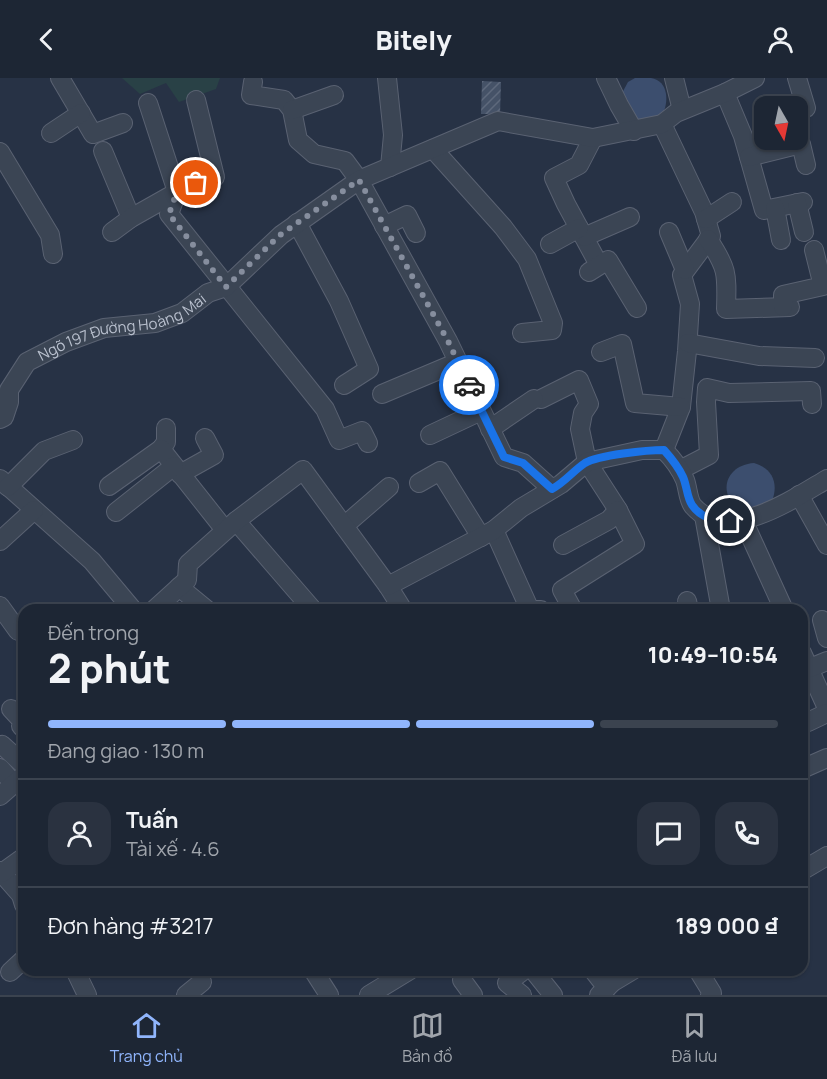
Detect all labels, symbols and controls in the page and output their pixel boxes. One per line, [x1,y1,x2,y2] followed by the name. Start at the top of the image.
[375,21,452,58] text: Bitely
[30,23,63,56] icon: back
[764,23,797,56] icon: person
[754,96,808,150] north arrow
[754,96,808,150] map controls
[170,157,221,208] pin
[179,166,212,199] icon: bag
[34,288,210,365] street label: Ngõ 197 Đường Hoàng Mai
[439,355,499,415] courier
[453,369,486,402] icon: car
[704,495,755,546] pin
[713,504,746,537] icon: home
[48,619,139,646] text: Đến trong
[648,640,778,670] text: 10:49–10:54
[48,641,171,695] text: 2 phút
[48,737,204,764] text: Đang giao · 130 m
[48,802,111,865] button: person
[637,802,700,865] button: chat
[715,802,778,865] button: phone
[126,805,178,835] text: Tuấn
[126,835,220,862] text: Tài xế · 4.6
[48,911,213,941] text: Đơn hàng #3217
[675,911,778,941] text: 189 000 ₫
[110,1009,183,1067] tab: Trang chủ
[402,1009,452,1067] tab: Bản đồ
[672,1009,717,1067] tab: Đã lưu

